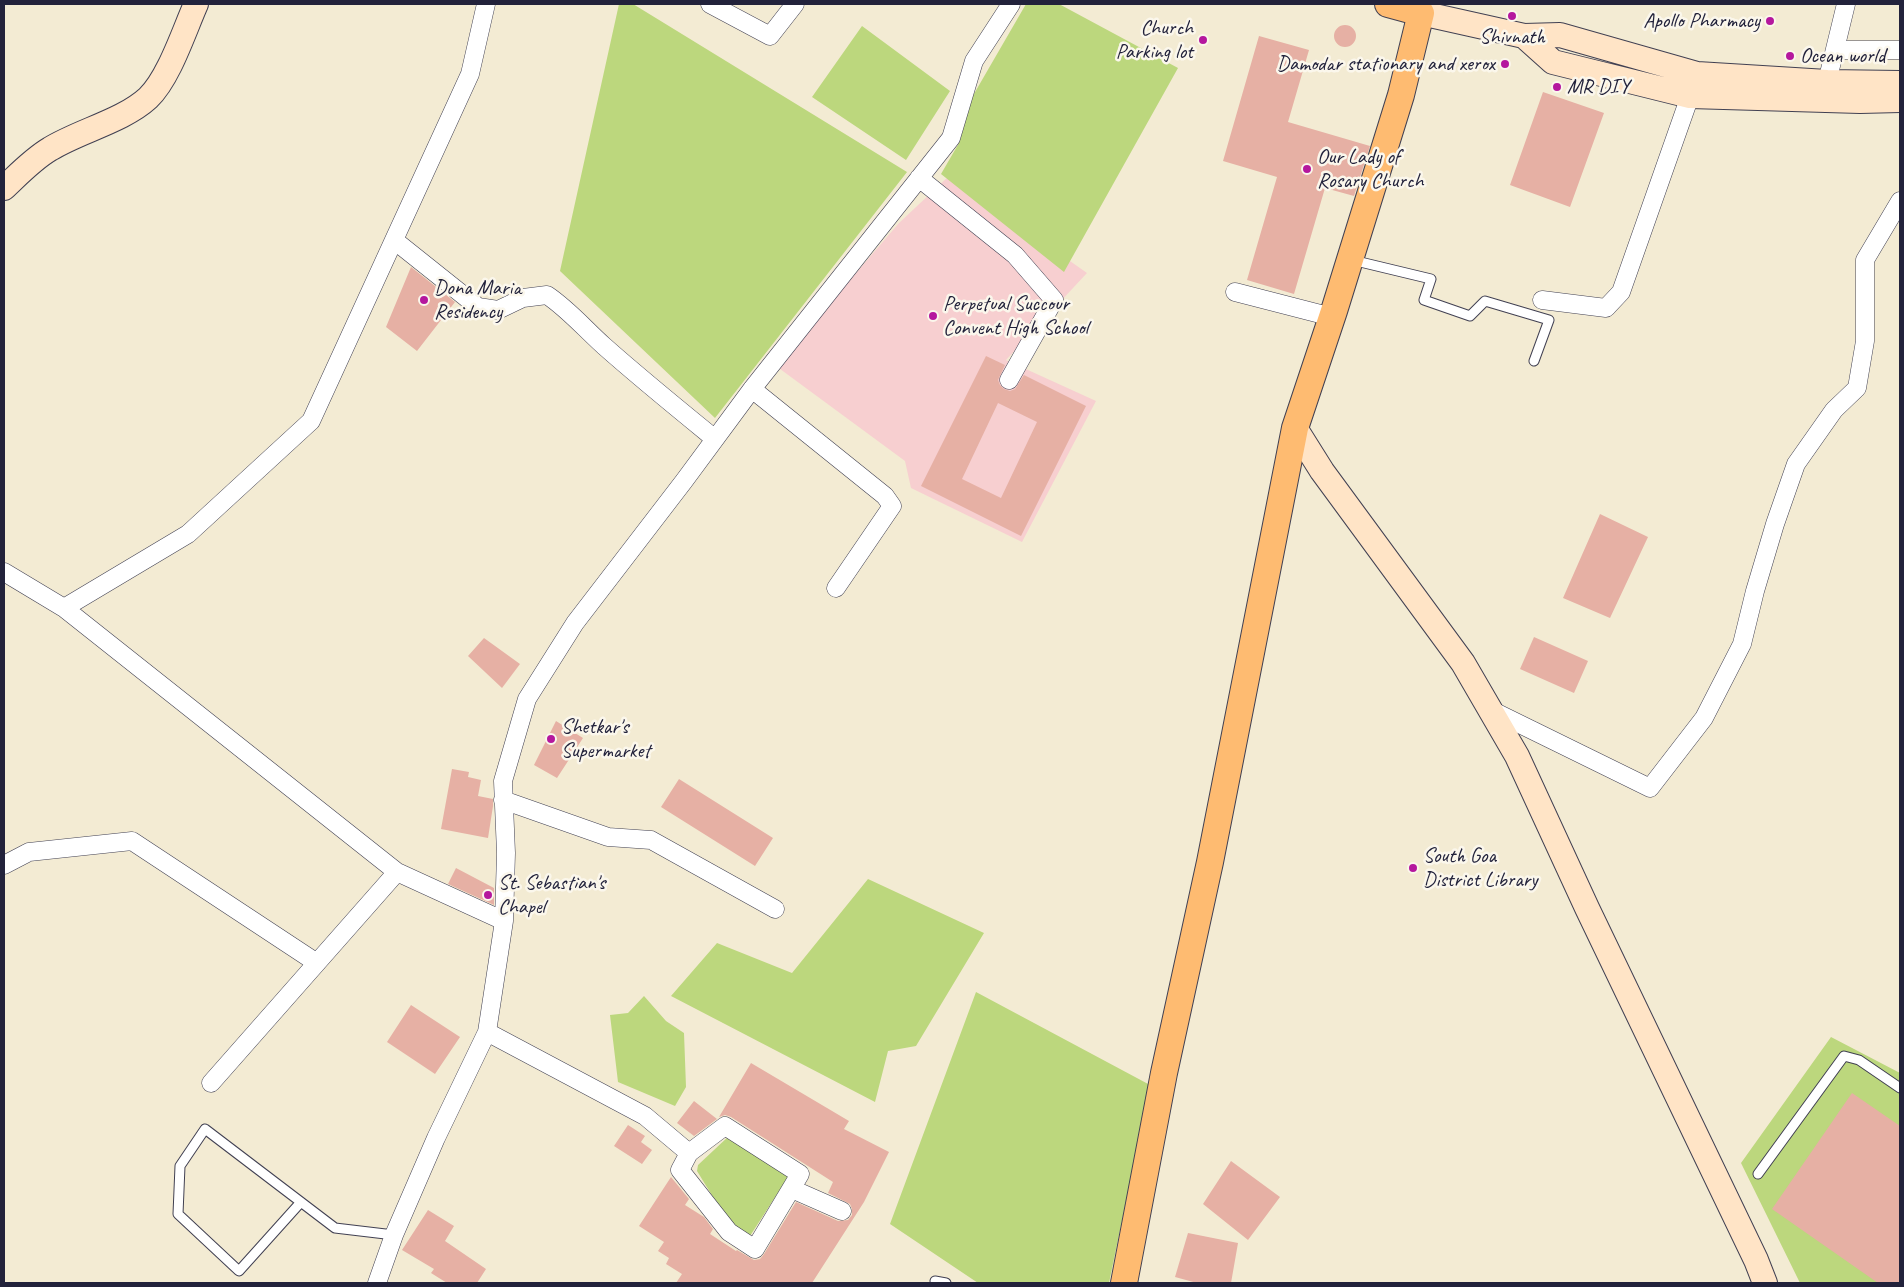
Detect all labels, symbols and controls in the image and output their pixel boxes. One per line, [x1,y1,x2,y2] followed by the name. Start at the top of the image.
[1643,8,1760,34] place label: Apollo Pharmacy
[1506,10,1518,22] marker: Shivnath
[1116,15,1193,65] place label: Church Parking lot
[1764,15,1776,27] marker: Apollo Pharmacy
[1479,24,1545,50] place label: Shivnath
[1197,34,1209,46] marker: Church Parking lot
[1800,43,1885,69] place label: Ocean world
[1784,50,1796,62] marker: Ocean world
[1277,51,1495,77] place label: Damodar stationary and xerox
[1499,58,1511,70] marker: Damodar stationary and xerox
[1567,74,1629,100] place label: MR DIY
[1551,81,1563,93] marker: MR DIY
[1317,144,1423,194] place label: Our Lady of Rosary Church
[1301,163,1313,175] marker: Our Lady of Rosary Church
[434,275,521,325] place label: Dona Maria Residency
[943,291,1088,341] place label: Perpetual Succour Convent High School
[418,294,430,306] marker: Dona Maria Residency
[927,310,939,322] marker: Perpetual Succour Convent High School
[561,714,650,764] place label: Shetkar's Supermarket
[545,733,557,745] marker: Shetkar's Supermarket
[1423,843,1537,893] place label: South Goa District Library
[1407,862,1419,874] marker: South Goa District Library
[498,870,605,920] place label: St. Sebastian's Chapel
[482,889,494,901] marker: St. Sebastian's Chapel

